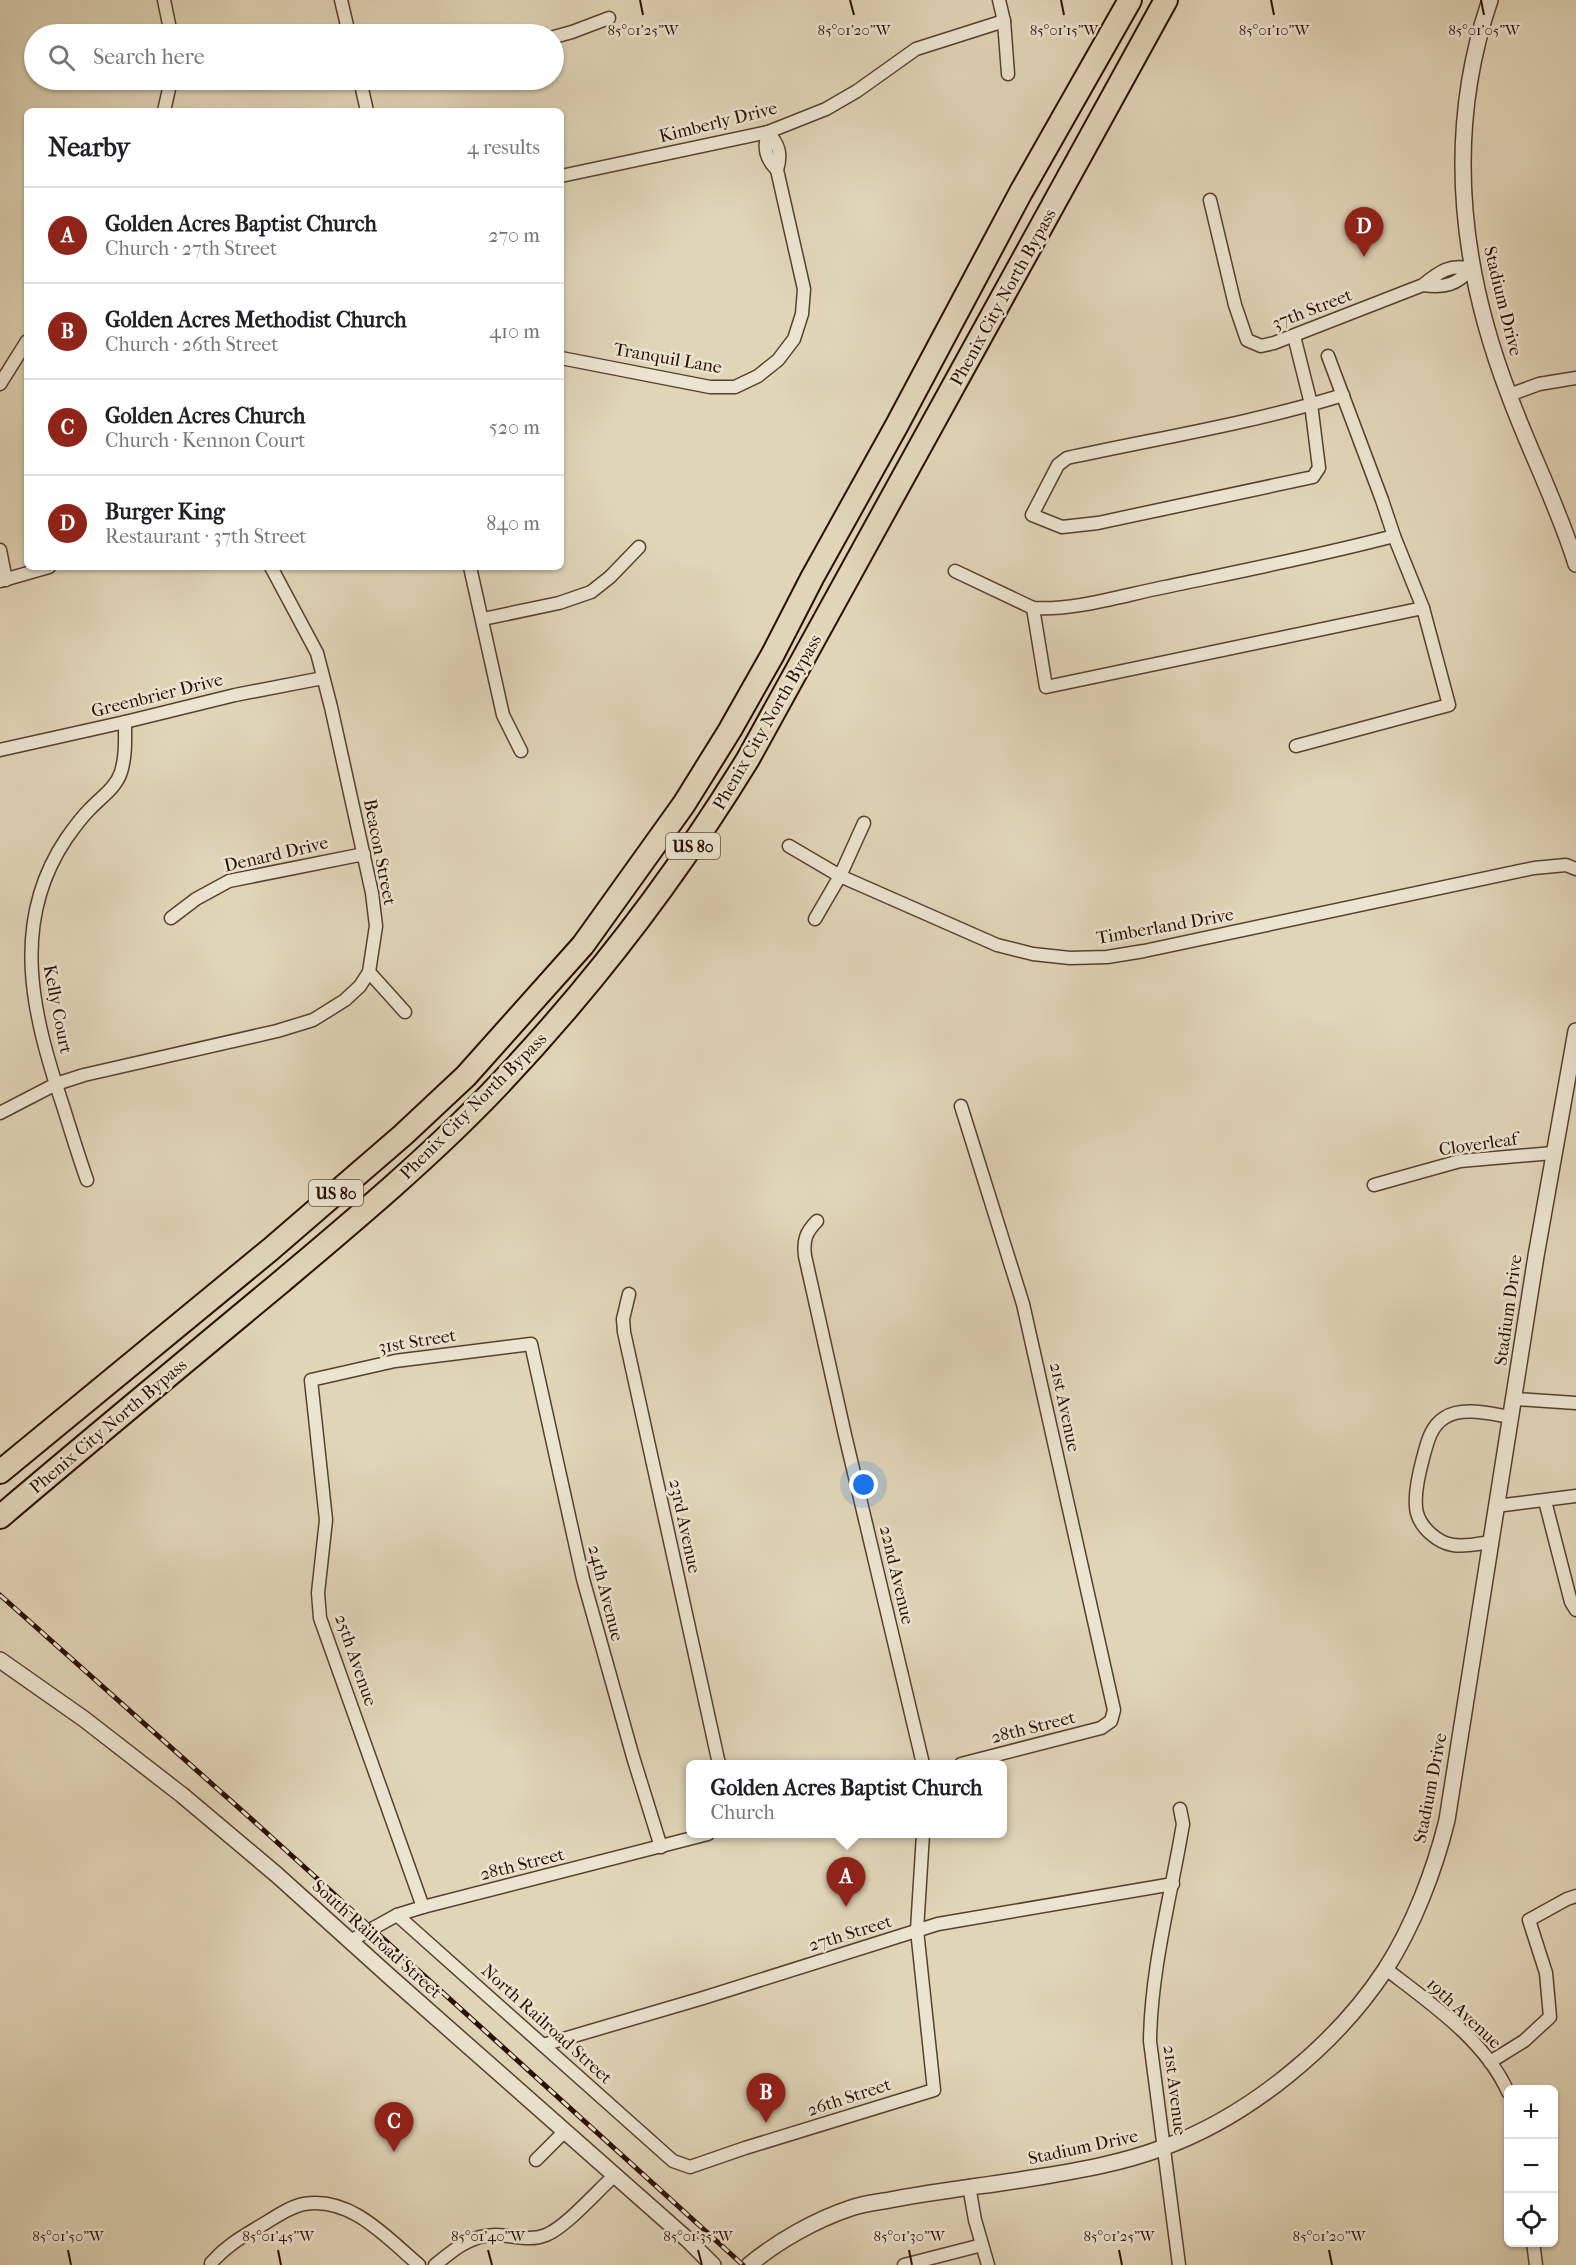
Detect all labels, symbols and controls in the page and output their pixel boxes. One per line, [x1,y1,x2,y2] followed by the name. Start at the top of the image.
[608,21,680,39] text: 85°01'25"W
[818,21,892,39] text: 85°01'20"W
[1030,21,1100,39] text: 85°01'15"W
[1239,21,1310,39] text: 85°01'10"W
[1448,21,1521,39] text: 85°01'05"W
[24,24,564,90] search box
[45,41,78,74] icon: search
[93,44,205,70] text: Search here
[657,98,780,147] street label: Kimberly Drive
[48,132,130,163] text: Nearby
[467,136,540,159] text: 4 results
[946,205,1061,389] street label: Phenix City North Bypass
[1344,208,1384,257] pin: D
[105,211,377,237] text: Golden Acres Baptist Church
[61,224,74,247] text: A
[488,224,540,247] text: 270 m
[105,237,277,260] text: Church · 27th Street
[1479,244,1526,358] street label: Stadium Drive
[1269,284,1356,334] street label: 37th Street
[105,307,407,333] text: Golden Acres Methodist Church
[61,320,74,343] text: B
[489,320,540,343] text: 410 m
[105,333,278,356] text: Church · 26th Street
[612,339,724,378] street label: Tranquil Lane
[105,403,305,429] text: Golden Acres Church
[61,416,74,439] text: C
[489,416,540,439] text: 520 m
[105,429,305,452] text: Church · Kennon Court
[105,499,225,525] text: Burger King
[60,512,75,535] text: D
[486,512,540,535] text: 840 m
[105,525,306,548] text: Restaurant · 37th Street
[709,631,826,814] street label: Phenix City North Bypass
[89,669,225,722] street label: Greenbrier Drive
[359,797,400,908] street label: Beacon Street
[222,832,330,877] street label: Denard Drive
[666,833,720,859] road number: US 80
[1095,904,1236,949] street label: Timberland Drive
[39,963,77,1056] street label: Kelly Court
[396,1028,551,1184] street label: Phenix City North Bypass
[1438,1128,1523,1160] street label: Cloverleaf
[309,1180,363,1206] road number: US 80
[1490,1253,1527,1367] street label: Stadium Drive
[377,1325,458,1358] street label: 31st Street
[25,1354,192,1498] street label: Phenix City North Bypass
[1045,1361,1084,1454] street label: 21st Avenue
[849,1470,878,1499] your location
[664,1477,705,1575] street label: 23rd Avenue
[875,1524,918,1627] street label: 22nd Avenue
[583,1543,628,1643] street label: 24th Avenue
[330,1612,381,1709] street label: 25th Avenue
[989,1707,1078,1748] street label: 28th Street
[1409,1731,1452,1845] street label: Stadium Drive
[686,1760,1007,1838] popup
[711,1775,982,1801] text: Golden Acres Baptist Church
[711,1801,775,1824] text: Church
[478,1844,567,1885] street label: 28th Street
[826,1858,866,1907] pin: A
[308,1876,446,2003] street label: South Railroad Street
[806,1911,895,1956] street label: 27th Street
[477,1960,617,2089] street label: North Railroad Street
[1422,1974,1505,2053] street label: 19th Avenue
[1159,2044,1190,2136] street label: 21st Avenue
[746,2074,786,2123] pin: B
[805,2074,894,2121] street label: 26th Street
[1504,2085,1558,2247] map controls
[1504,2085,1558,2139] button: +
[374,2102,414,2152] pin: C
[1026,2126,1140,2169] street label: Stadium Drive
[1504,2139,1558,2193] button: −
[1504,2193,1558,2247] button: locate
[32,2227,105,2245] text: 85°01'50"W
[242,2227,315,2245] text: 85°01'45"W
[451,2227,526,2245] text: 85°01'40"W
[663,2227,734,2245] text: 85°01'35"W
[873,2227,946,2245] text: 85°01'30"W
[1084,2227,1156,2245] text: 85°01'25"W
[1293,2227,1367,2245] text: 85°01'20"W

